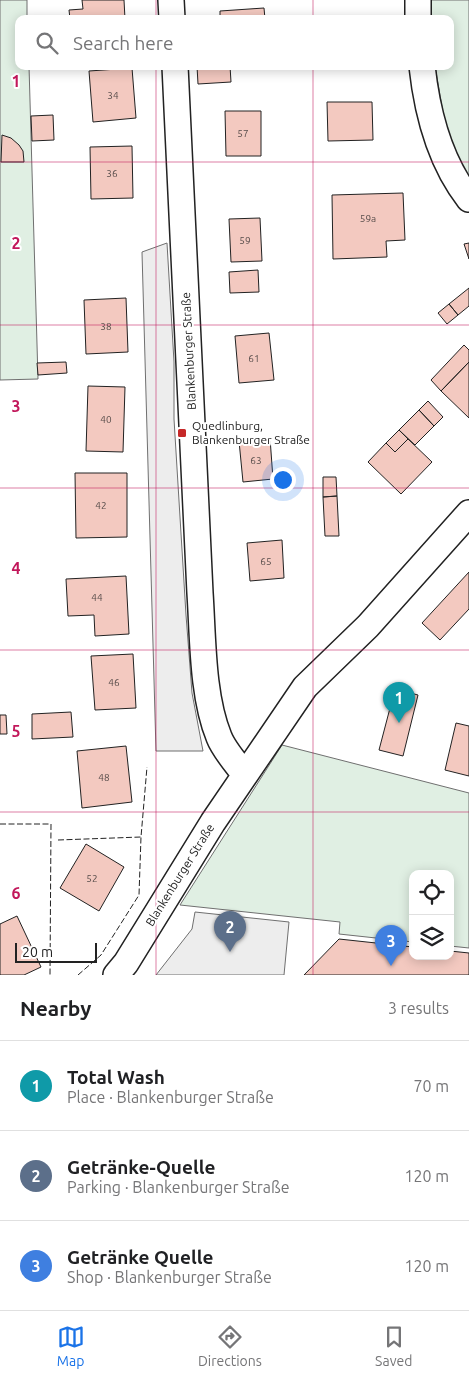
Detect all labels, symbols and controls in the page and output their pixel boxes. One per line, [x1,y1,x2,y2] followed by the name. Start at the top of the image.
[15,15,454,70] search box
[33,29,61,57] icon: search
[73,32,173,54] text: Search here
[11,72,21,90] text: 1
[107,90,119,101] house number: 34
[237,128,249,139] house number: 57
[106,168,118,179] house number: 36
[360,213,376,224] house number: 59a
[11,234,21,252] text: 2
[239,235,251,246] house number: 59
[179,292,198,410] street label: Blankenburger Straße
[100,321,112,332] house number: 38
[248,353,260,364] house number: 61
[11,397,21,415] text: 3
[100,414,112,425] house number: 40
[192,419,310,446] place label: Quedlinburg, Blankenburger Straße
[176,427,188,439] marker: Quedlinburg, Blankenburger Straße
[250,455,262,466] house number: 63
[270,467,296,493] your location
[95,500,107,511] house number: 42
[260,556,272,567] house number: 65
[11,559,21,577] text: 4
[91,592,103,603] house number: 44
[108,677,120,688] house number: 46
[383,682,415,723] pin: 1
[11,722,21,740] text: 5
[98,772,110,783] house number: 48
[143,821,216,928] street label: Blankenburger Straße
[409,870,454,960] map controls
[409,870,454,915] button: locate
[86,873,98,884] house number: 52
[11,884,21,902] text: 6
[214,911,246,952] pin: 2
[409,915,454,960] button: layers
[375,925,407,966] pin: 3
[15,940,98,963] scale bar
[22,944,53,960] text: 20 m
[20,996,91,1020] text: Nearby
[388,999,449,1017] text: 3 results
[67,1066,165,1088] text: Total Wash
[31,1077,41,1095] text: 1
[413,1077,449,1095] text: 70 m
[67,1088,274,1106] text: Place · Blankenburger Straße
[67,1156,215,1178] text: Getränke-Quelle
[31,1167,41,1185] text: 2
[404,1167,449,1185] text: 120 m
[67,1178,290,1196] text: Parking · Blankenburger Straße
[67,1246,213,1268] text: Getränke Quelle
[31,1257,41,1275] text: 3
[404,1257,449,1275] text: 120 m
[67,1268,272,1286] text: Shop · Blankenburger Straße
[57,1323,85,1369] tab: Map
[198,1323,262,1369] tab: Directions
[375,1323,412,1369] tab: Saved

